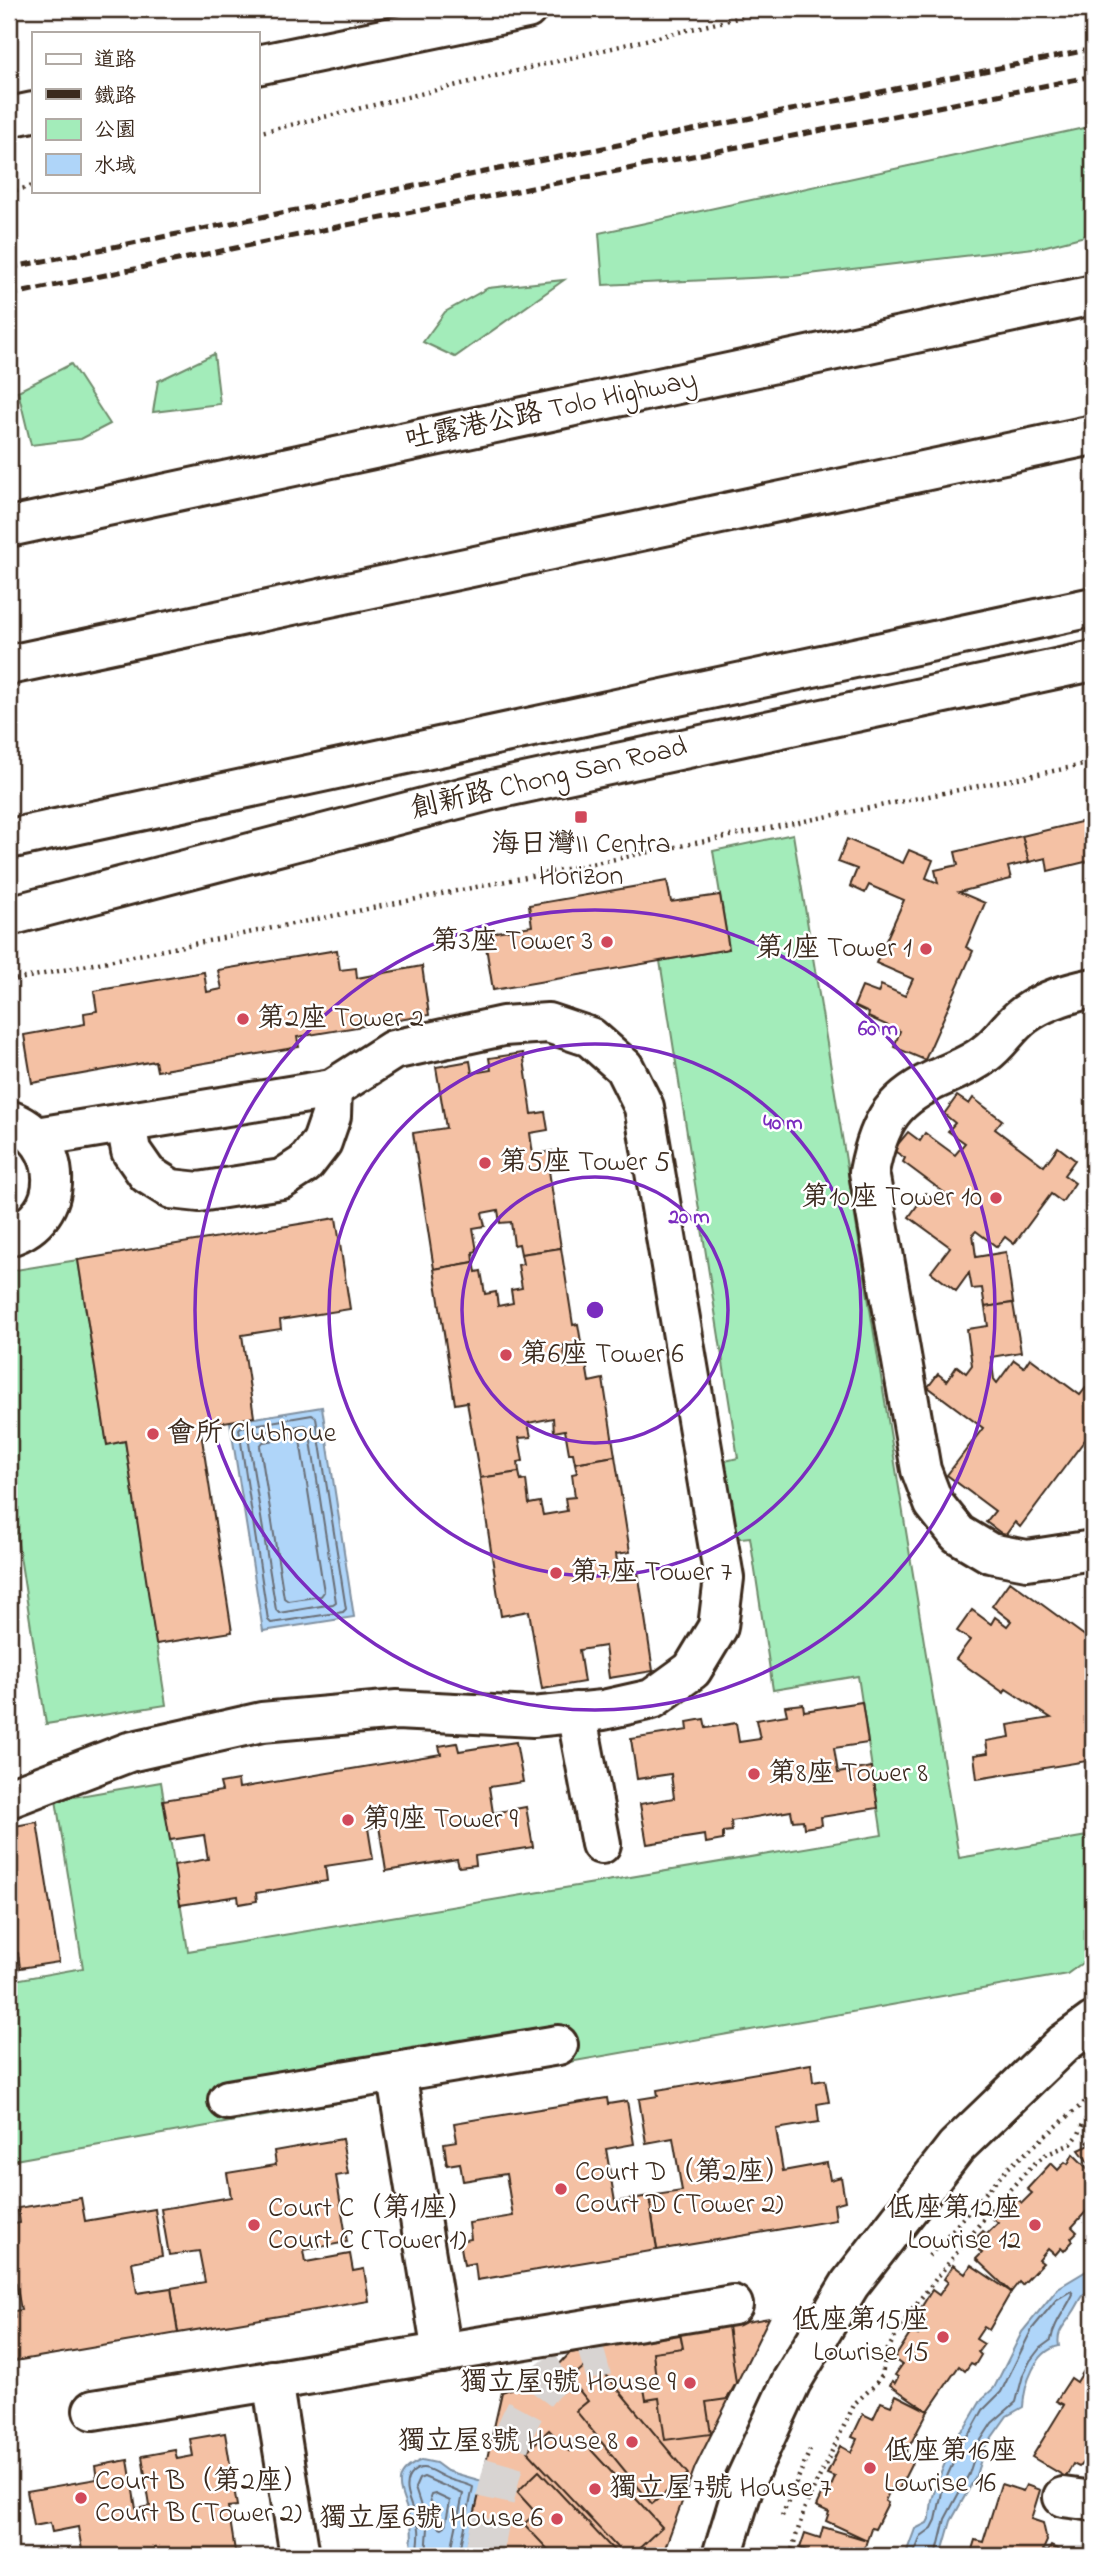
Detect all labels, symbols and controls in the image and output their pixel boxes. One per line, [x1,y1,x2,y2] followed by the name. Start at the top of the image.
[32,32,259,192] legend
[94,46,136,76] text: 道路
[94,82,136,112] text: 鐵路
[94,116,136,146] text: 公園
[94,152,136,182] text: 水域
[401,360,701,462] street label: 吐露港公路 Tolo Highway
[407,727,691,831] street label: 創新路 Chong San Road
[573,809,589,825] marker: 海日灣II Centra Horizon
[491,825,671,898] place label: 海日灣II Centra Horizon
[431,922,593,963] place label: 第3座 Tower 3
[755,929,912,970] place label: 第1座 Tower 1
[599,934,615,950] marker: 第3座 Tower 3
[918,941,934,957] marker: 第1座 Tower 1
[257,999,424,1040] place label: 第2座 Tower 2
[235,1011,251,1027] marker: 第2座 Tower 2
[858,1015,898,1045] text: 60 m
[763,1109,803,1139] text: 40 m
[499,1143,670,1184] place label: 第5座 Tower 5
[477,1155,493,1171] marker: 第5座 Tower 5
[801,1178,982,1219] place label: 第10座 Tower 10
[988,1190,1004,1206] marker: 第10座 Tower 10
[667,1203,710,1233] text: 20 m
[583,1298,607,1322] centre of rings
[520,1335,684,1376] place label: 第6座 Tower 6
[498,1347,514,1363] marker: 第6座 Tower 6
[167,1414,337,1455] place label: 會所 Clubhoue
[145,1426,161,1442] marker: 會所 Clubhoue
[570,1553,733,1594] place label: 第7座 Tower 7
[548,1565,564,1581] marker: 第7座 Tower 7
[768,1754,928,1795] place label: 第8座 Tower 8
[746,1766,762,1782] marker: 第8座 Tower 8
[362,1800,519,1841] place label: 第9座 Tower 9
[340,1812,356,1828] marker: 第9座 Tower 9
[575,2153,792,2226] place label: Court D（第2座） Court D (Tower 2)
[553,2181,569,2197] marker: Court D（第2座） Court D (Tower 2)
[268,2189,475,2262] place label: Court C（第1座） Court C (Tower 1)
[886,2189,1021,2262] place label: 低座第12座 Lowrise 12
[246,2217,262,2233] marker: Court C（第1座） Court C (Tower 1)
[1027,2217,1043,2233] marker: 低座第12座 Lowrise 12
[792,2301,929,2374] place label: 低座第15座 Lowrise 15
[935,2329,951,2345] marker: 低座第15座 Lowrise 15
[460,2363,677,2404] place label: 獨立屋9號 House 9
[682,2375,698,2391] marker: 獨立屋9號 House 9
[397,2422,618,2463] place label: 獨立屋8號 House 8
[884,2432,1017,2505] place label: 低座第16座 Lowrise 16
[624,2434,640,2450] marker: 獨立屋8號 House 8
[862,2460,878,2476] marker: 低座第16座 Lowrise 16
[95,2462,311,2535] place label: Court B（第2座） Court B (Tower 2)
[609,2469,832,2510] place label: 獨立屋7號 House 7
[587,2481,603,2497] marker: 獨立屋7號 House 7
[73,2490,89,2506] marker: Court B（第2座） Court B (Tower 2)
[319,2499,543,2540] place label: 獨立屋6號 House 6
[549,2511,565,2527] marker: 獨立屋6號 House 6

